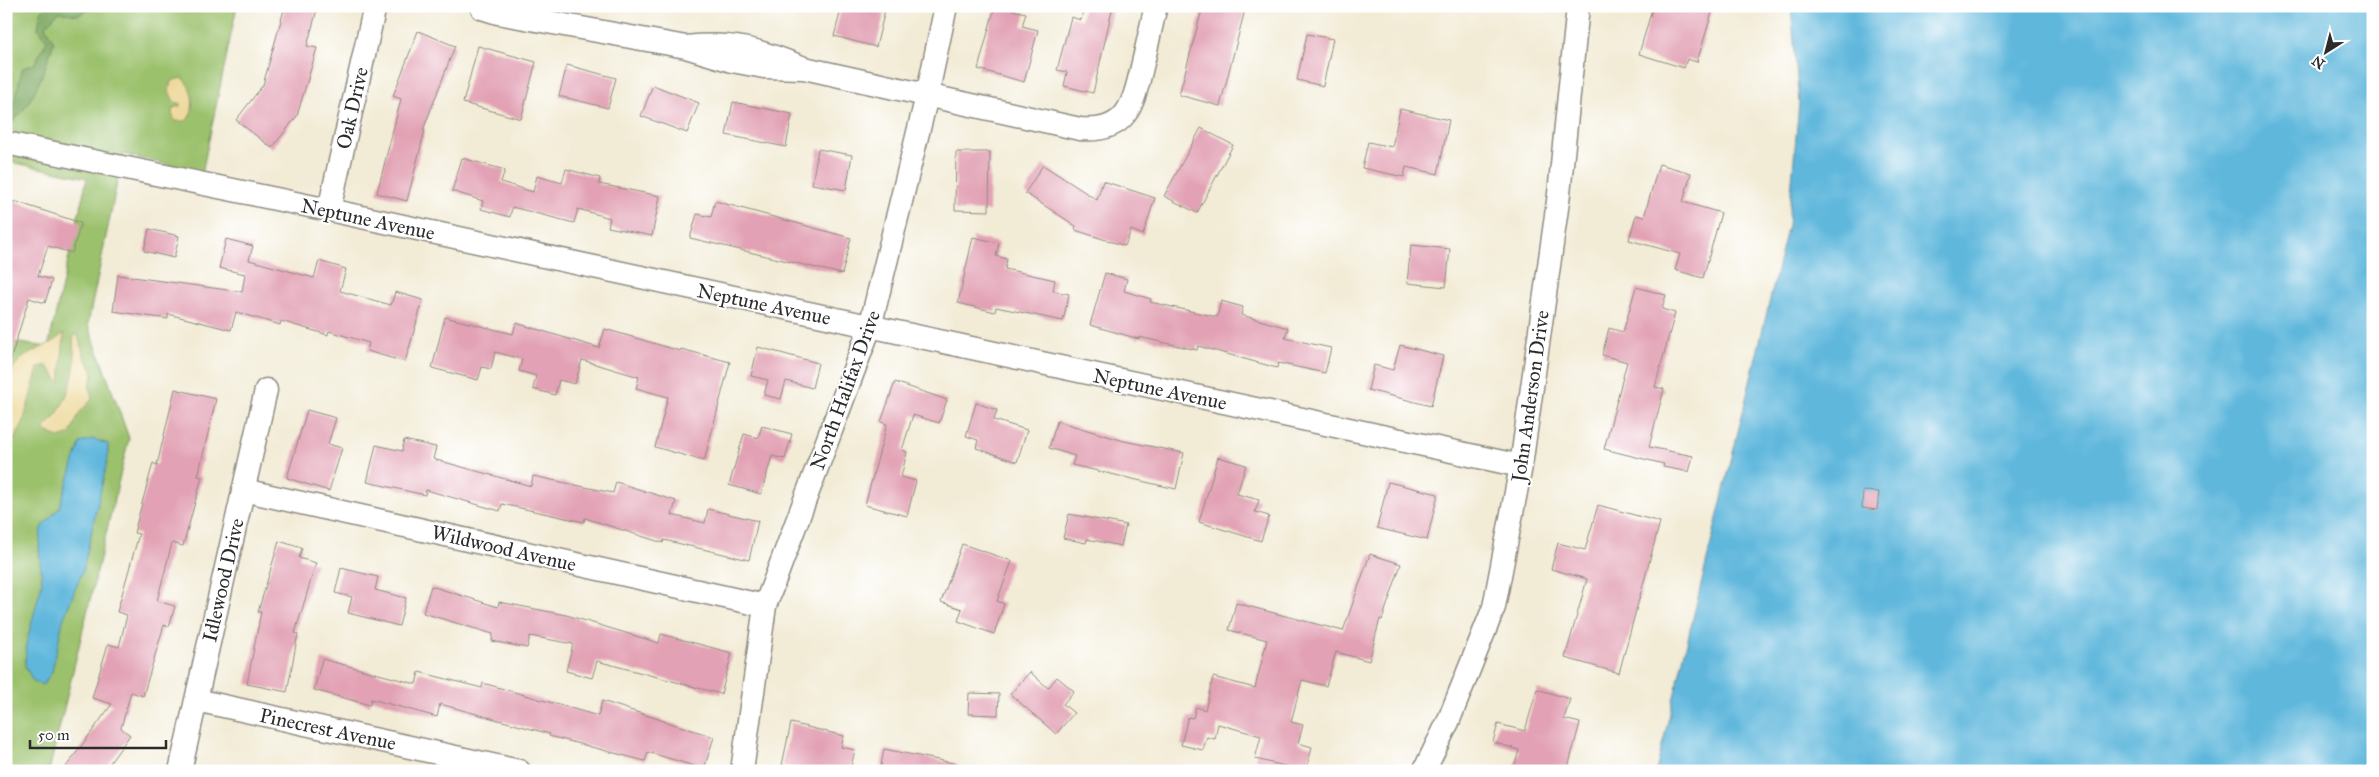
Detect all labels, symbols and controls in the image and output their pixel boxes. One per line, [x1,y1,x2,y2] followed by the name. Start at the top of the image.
[2302,28,2352,78] north arrow
[2309,52,2328,72] text: N
[331,65,373,151] street label: Oak Drive
[299,193,437,245] street label: Neptune Avenue
[695,278,833,330] street label: Neptune Avenue
[805,307,885,473] street label: North Halifax Drive
[1506,309,1555,486] street label: John Anderson Drive
[1091,363,1229,415] street label: Neptune Avenue
[197,516,249,644] street label: Idlewood Drive
[429,520,579,576] street label: Wildwood Avenue
[258,703,398,755] street label: Pinecrest Avenue
[30,717,166,749] scale bar
[38,726,70,744] text: 50 m

